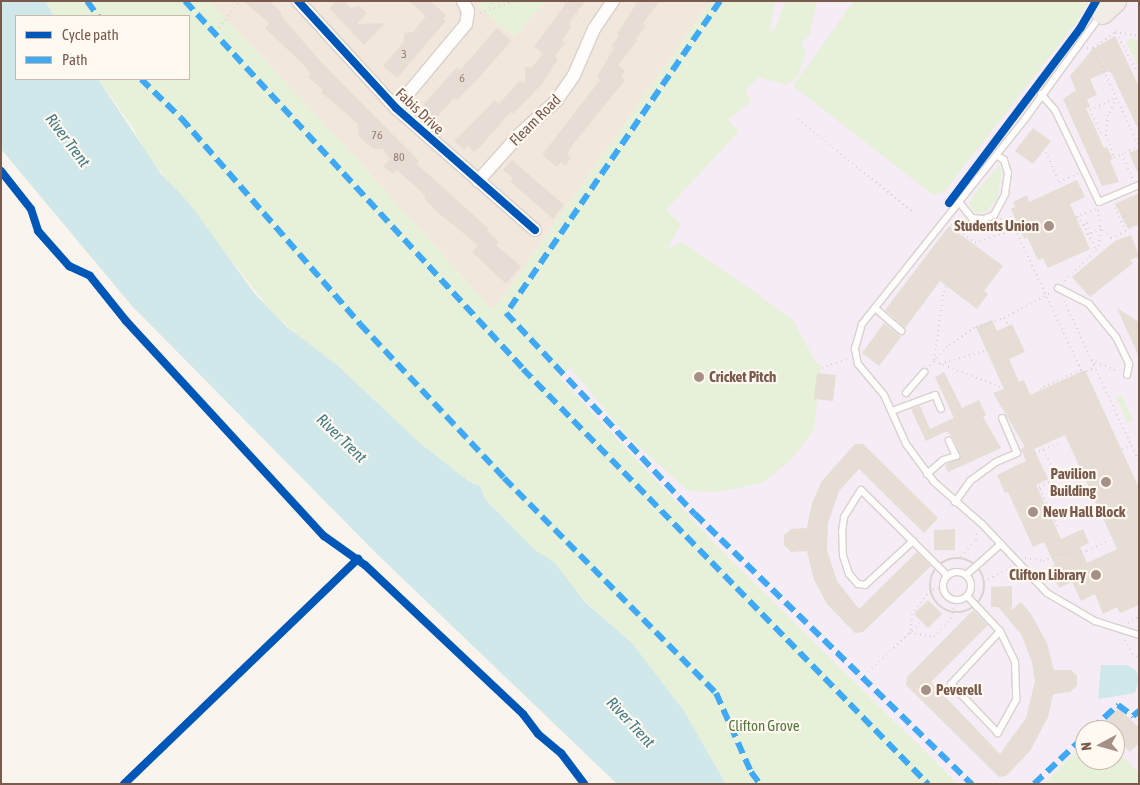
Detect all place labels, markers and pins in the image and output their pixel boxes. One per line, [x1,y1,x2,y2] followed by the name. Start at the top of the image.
[954,217,1039,235] place label: Students Union
[1043,220,1055,232] marker: Students Union
[709,368,776,386] place label: Cricket Pitch
[693,371,705,383] marker: Cricket Pitch
[1050,464,1096,499] place label: Pavilion Building
[1100,476,1112,488] marker: Pavilion Building
[1043,503,1125,521] place label: New Hall Block
[1027,506,1039,518] marker: New Hall Block
[1009,566,1086,584] place label: Clifton Library
[1090,569,1102,581] marker: Clifton Library
[936,681,982,699] place label: Peverell
[920,684,932,696] marker: Peverell

